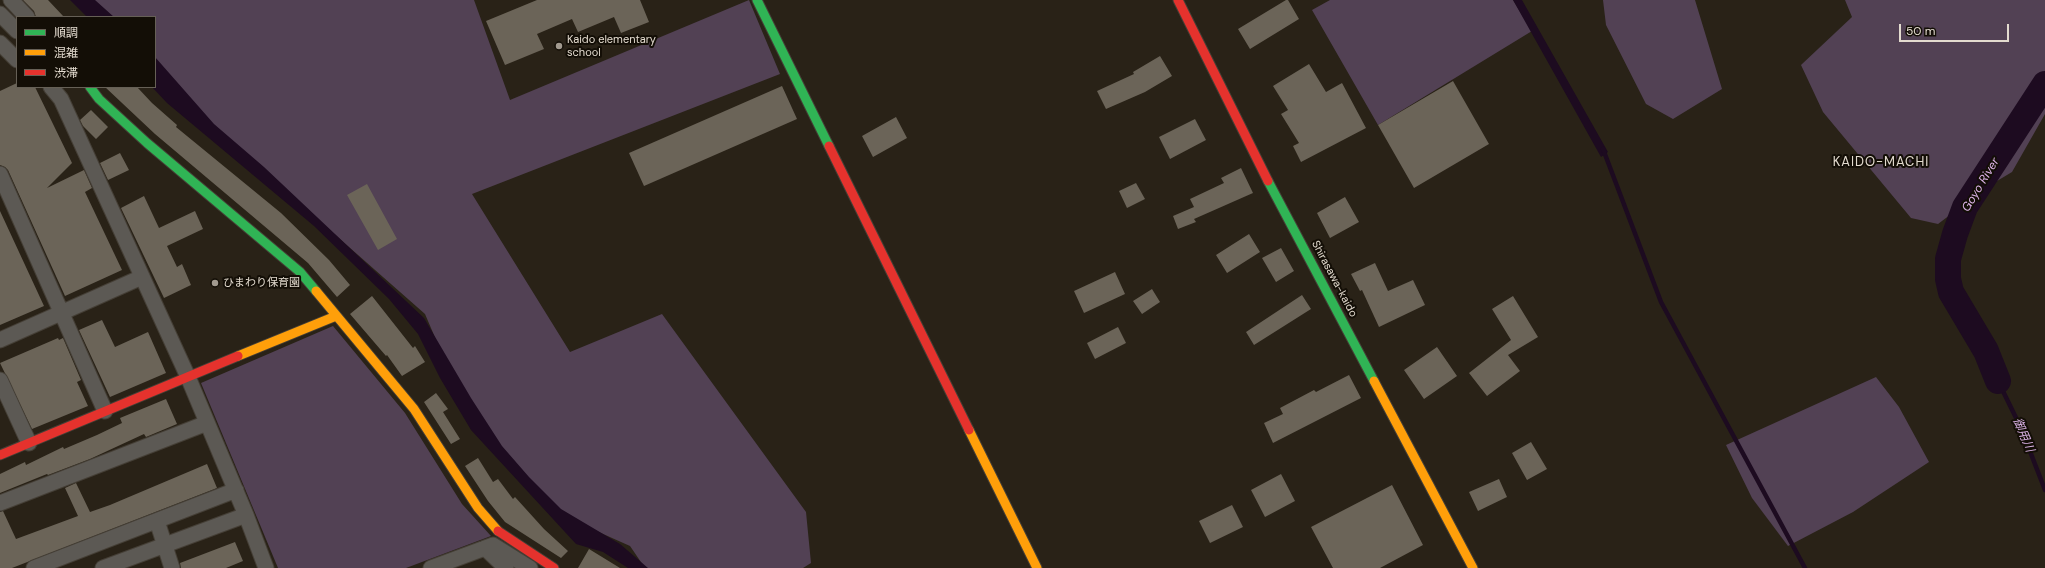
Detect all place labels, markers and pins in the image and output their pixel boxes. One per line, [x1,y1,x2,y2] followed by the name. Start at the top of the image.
[567,33,656,59] place label: Kaido elementary school
[554,41,564,51] marker: Kaido elementary school
[223,276,300,290] place label: ひまわり保育園
[210,278,220,288] marker: ひまわり保育園

